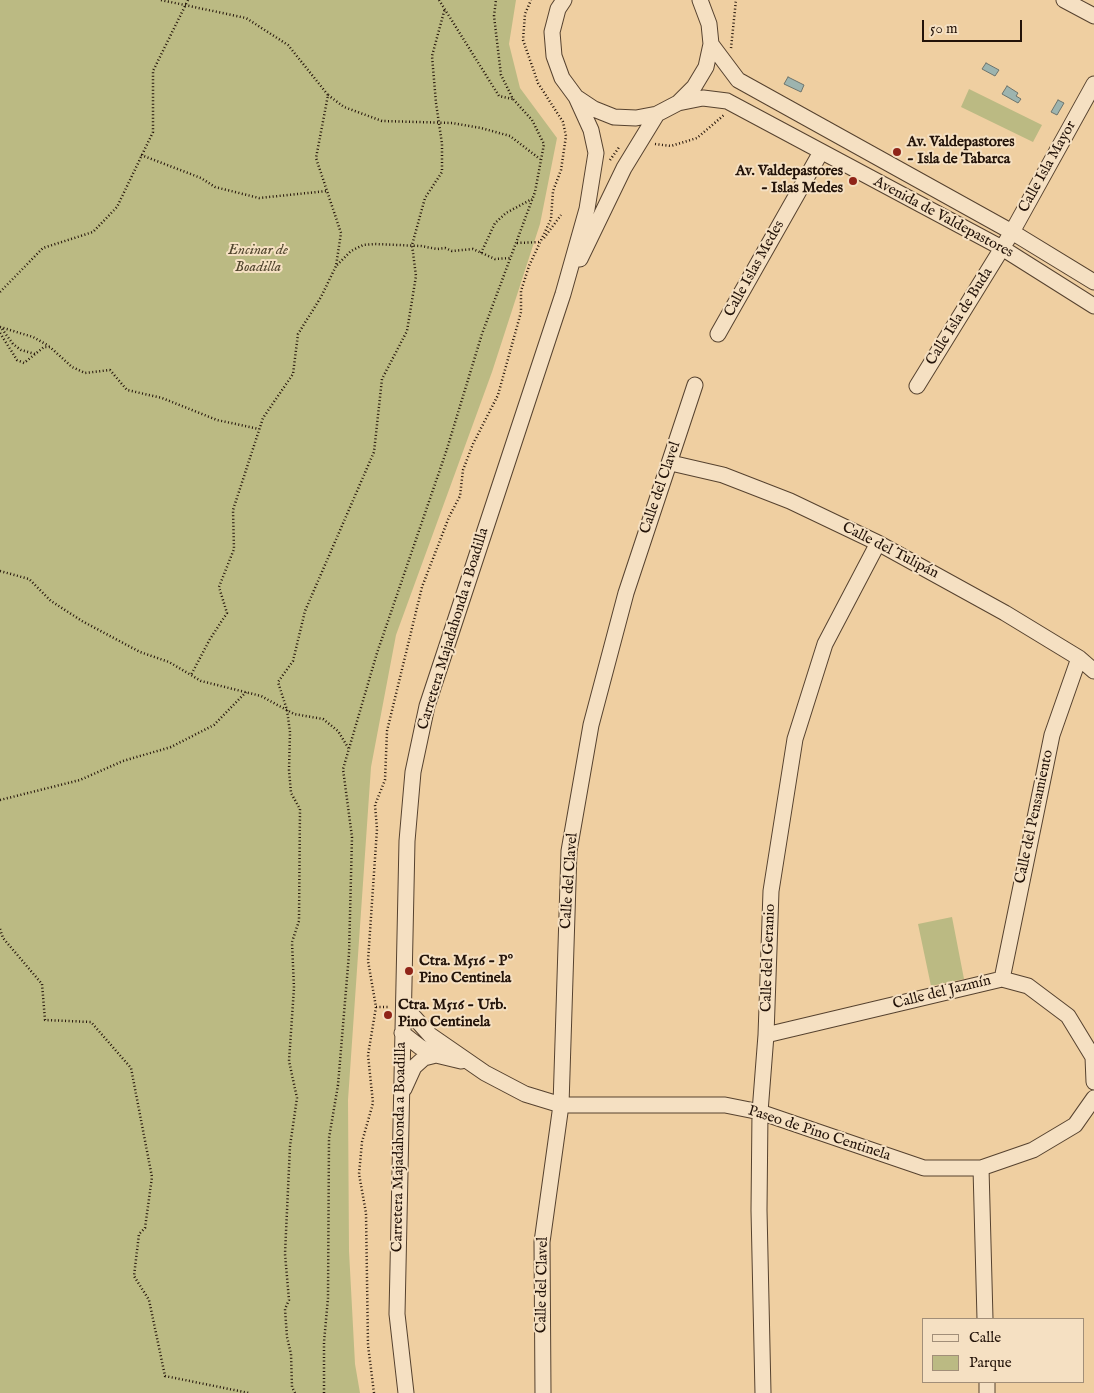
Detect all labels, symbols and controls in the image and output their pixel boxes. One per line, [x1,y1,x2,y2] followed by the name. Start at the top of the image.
[924,10,1024,42] scale bar
[930,19,958,38] text: 50 m
[1015,118,1081,216] street label: Calle Isla Mayor
[907,134,1015,169] place label: Av. Valdepastores - Isla de Tabarca
[891,146,903,158] marker: Av. Valdepastores - Isla de Tabarca
[735,163,843,198] place label: Av. Valdepastores - Islas Medes
[870,173,1016,263] street label: Avenida de Valdepastores
[847,175,859,187] marker: Av. Valdepastores - Islas Medes
[721,218,789,320] street label: Calle Islas Medes
[228,242,288,277] park label: Encinar de Boadilla
[923,265,997,369] street label: Calle Isla de Buda
[637,439,685,537] street label: Calle del Clavel
[839,519,941,583] street label: Calle del Tulipán
[415,526,493,732] street label: Carretera Majadahonda a Boadilla
[1012,748,1058,886] street label: Calle del Pensamiento
[558,832,582,930] street label: Calle del Clavel
[758,903,780,1013] street label: Calle del Geranio
[419,953,514,988] place label: Ctra. M516 - Pº Pino Centinela
[403,965,415,977] marker: Ctra. M516 - Pº Pino Centinela
[891,972,993,1014] street label: Calle del Jazmín
[398,997,507,1032] place label: Ctra. M516 - Urb. Pino Centinela
[382,1009,394,1021] marker: Ctra. M516 - Urb. Pino Centinela
[389,1042,411,1252] street label: Carretera Majadahonda a Boadilla
[745,1102,893,1166] street label: Paseo de Pino Centinela
[533,1237,553,1333] street label: Calle del Clavel
[922,1318,1084,1383] legend
[969,1328,1001,1347] text: Calle
[969,1353,1012,1372] text: Parque

